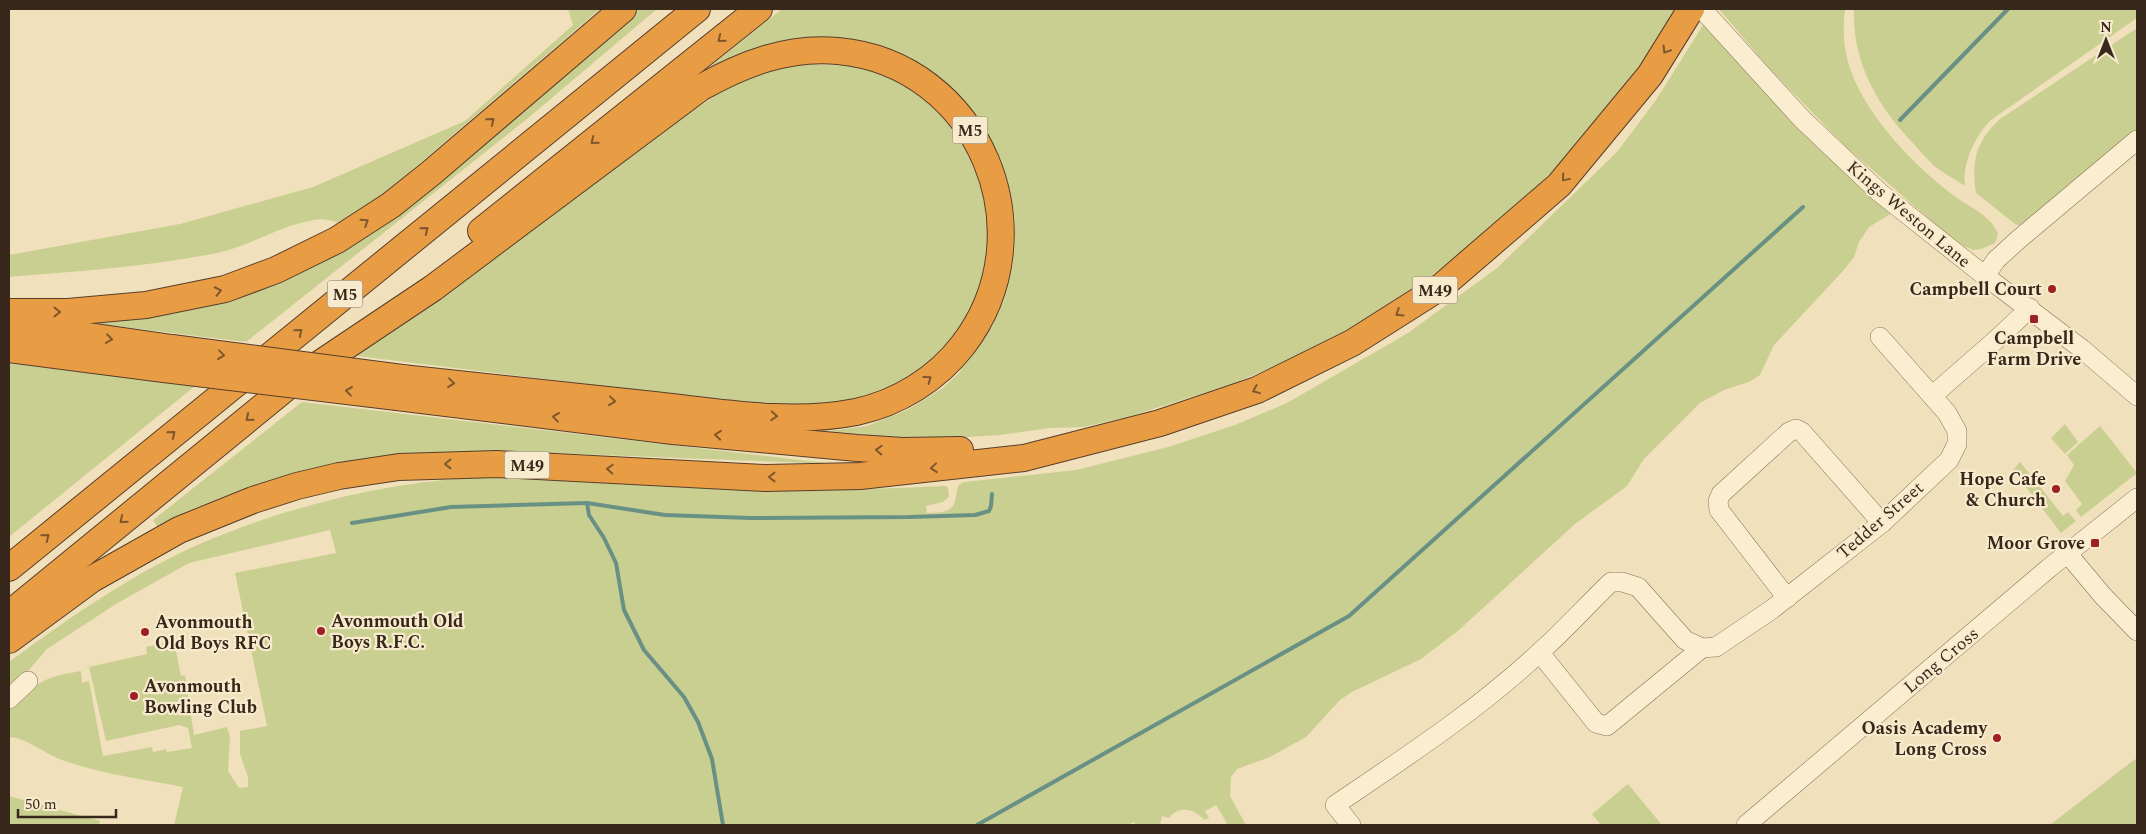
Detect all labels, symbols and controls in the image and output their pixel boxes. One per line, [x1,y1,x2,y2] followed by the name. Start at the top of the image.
[2081,15,2131,65] north arrow
[2100,17,2112,38] text: N
[718,34,727,42] one-way arrow
[1662,45,1672,54] one-way arrow
[952,116,988,144] road number: M5
[486,117,495,126] one-way arrow
[591,135,600,143] one-way arrow
[1841,154,1977,274] street label: Kings Weston Lane
[1562,172,1571,181] one-way arrow
[359,219,368,228] one-way arrow
[419,227,428,235] one-way arrow
[1412,276,1458,304] road number: M49
[1909,276,2042,303] place label: Campbell Court
[328,280,362,308] road number: M5
[2046,283,2058,295] marker: Campbell Court
[214,286,223,296] one-way arrow
[54,307,62,317] one-way arrow
[1395,307,1405,316] one-way arrow
[2028,313,2040,325] marker: Campbell Farm Drive
[1987,325,2081,373] place label: Campbell Farm Drive
[293,329,302,338] one-way arrow
[105,334,113,344] one-way arrow
[216,349,225,359] one-way arrow
[923,376,932,385] one-way arrow
[447,377,455,388] one-way arrow
[1252,384,1261,394] one-way arrow
[344,386,352,397] one-way arrow
[609,395,617,406] one-way arrow
[770,410,778,421] one-way arrow
[245,412,254,421] one-way arrow
[552,412,560,423] one-way arrow
[713,430,721,441] one-way arrow
[167,431,176,440] one-way arrow
[875,444,883,455] one-way arrow
[504,452,550,478] road number: M49
[443,459,451,469] one-way arrow
[930,462,938,473] one-way arrow
[606,464,614,475] one-way arrow
[1959,466,2046,514] place label: Hope Cafe & Church
[768,472,776,482] one-way arrow
[1831,475,1930,566] street label: Tedder Street
[2050,483,2062,495] marker: Hope Cafe & Church
[119,515,128,524] one-way arrow
[1986,530,2085,557] place label: Moor Grove
[41,534,50,543] one-way arrow
[2089,537,2101,549] marker: Moor Grove
[331,608,464,656] place label: Avonmouth Old Boys R.F.C.
[155,609,271,657] place label: Avonmouth Old Boys RFC
[1898,621,1985,700] street label: Long Cross
[315,625,327,637] marker: Avonmouth Old Boys R.F.C.
[139,626,151,638] marker: Avonmouth Old Boys RFC
[144,673,257,721] place label: Avonmouth Bowling Club
[128,690,140,702] marker: Avonmouth Bowling Club
[1862,715,1988,763] place label: Oasis Academy Long Cross
[1991,732,2003,744] marker: Oasis Academy Long Cross
[18,786,115,818] scale bar
[25,793,57,816] text: 50 m

